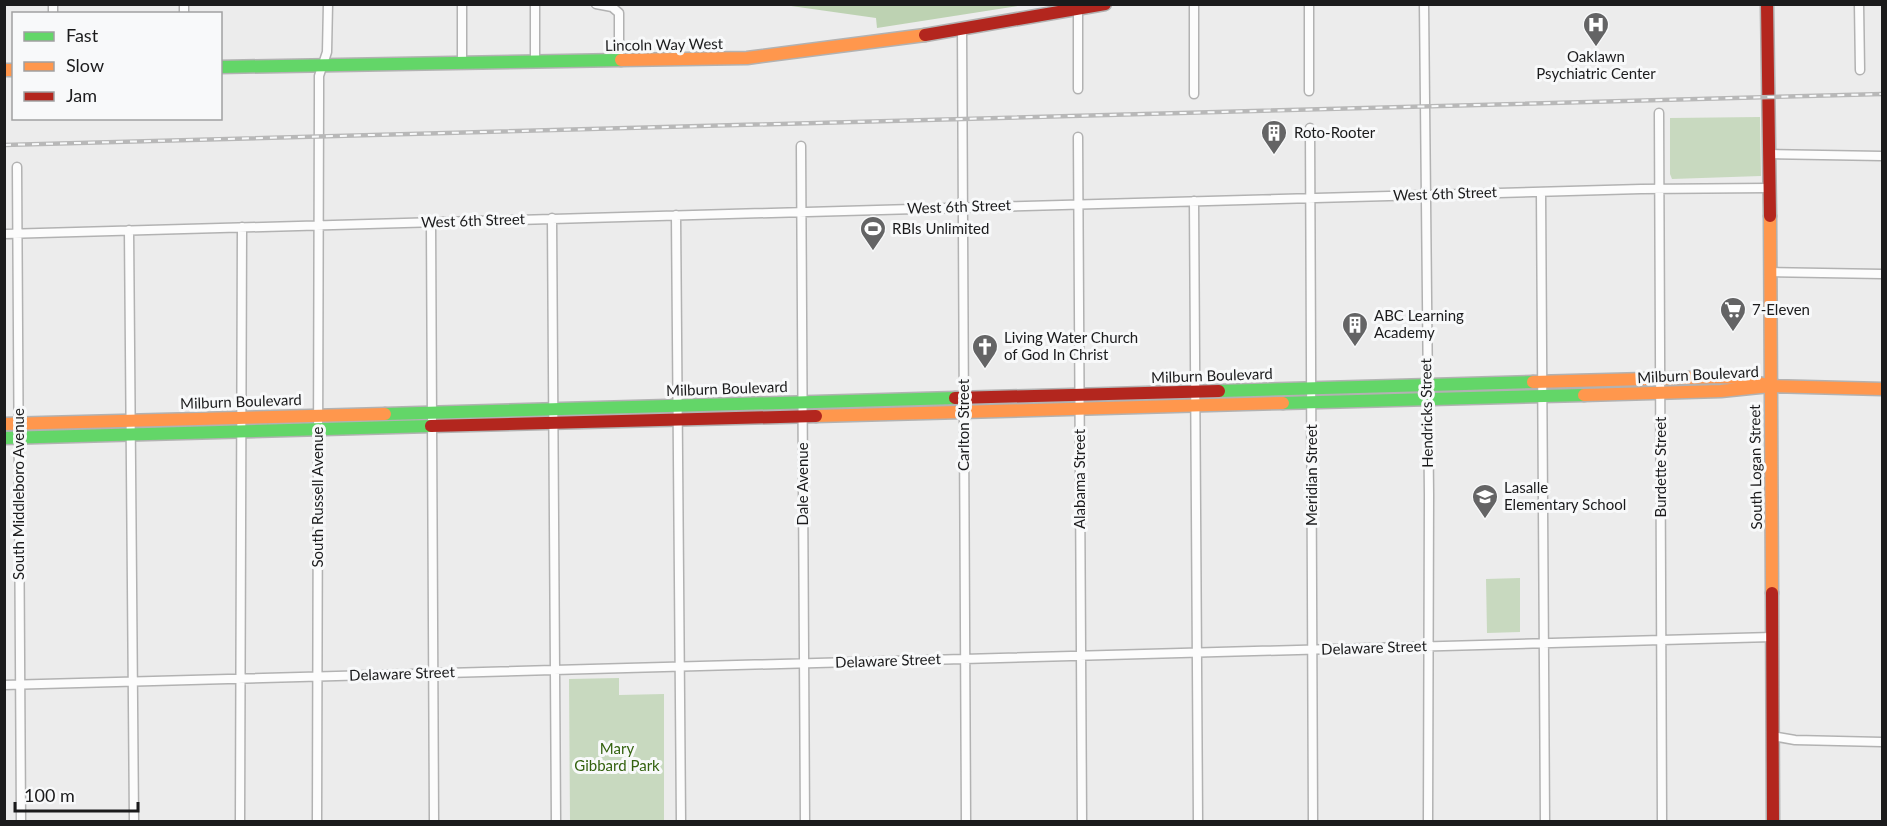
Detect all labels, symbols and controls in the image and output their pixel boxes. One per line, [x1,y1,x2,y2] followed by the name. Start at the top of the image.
[1581,10,1611,48] hospital icon: Oaklawn Psychiatric Center
[12,12,222,120] legend
[66,24,99,46] text: Fast
[605,34,724,54] street label: Lincoln Way West
[1536,47,1656,82] place label: Oaklawn Psychiatric Center
[66,54,104,76] text: Slow
[66,84,97,106] text: Jam
[1259,118,1289,156] building icon: Roto-Rooter
[1294,123,1376,141] place label: Roto-Rooter
[1393,182,1498,204] street label: West 6th Street
[907,195,1012,217] street label: West 6th Street
[421,209,526,231] street label: West 6th Street
[858,214,888,252] sports icon: RBIs Unlimited
[892,219,989,237] place label: RBIs Unlimited
[1718,295,1748,333] supermarket icon: 7-Eleven
[1752,300,1810,318] place label: 7-Eleven
[1374,306,1464,341] place label: ABC Learning Academy
[1340,310,1370,348] building icon: ABC Learning Academy
[1004,328,1138,363] place label: Living Water Church of God In Christ
[970,332,1000,370] church icon: Living Water Church of God In Christ
[1416,357,1436,468] street label: Hendricks Street
[1637,362,1759,386] street label: Milburn Boulevard
[1151,364,1273,386] street label: Milburn Boulevard
[666,377,788,399] street label: Milburn Boulevard
[954,378,972,471] street label: Carlton Street
[180,390,302,412] street label: Milburn Boulevard
[1745,404,1765,530] street label: South Logan Street
[9,408,27,580] street label: South Middleboro Avenue
[1651,416,1669,517] street label: Burdette Street
[1302,423,1320,526] street label: Meridian Street
[308,426,326,567] street label: South Russell Avenue
[1070,428,1088,529] street label: Alabama Street
[793,442,811,526] street label: Dale Avenue
[1504,478,1626,513] place label: Lasalle Elementary School
[1470,482,1500,520] school or university icon: Lasalle Elementary School
[1321,636,1428,658] street label: Delaware Street
[835,649,942,671] street label: Delaware Street
[349,662,456,684] street label: Delaware Street
[574,739,660,774] park label: Mary Gibbard Park
[15,775,138,813] scale bar
[24,784,75,806] text: 100 m

